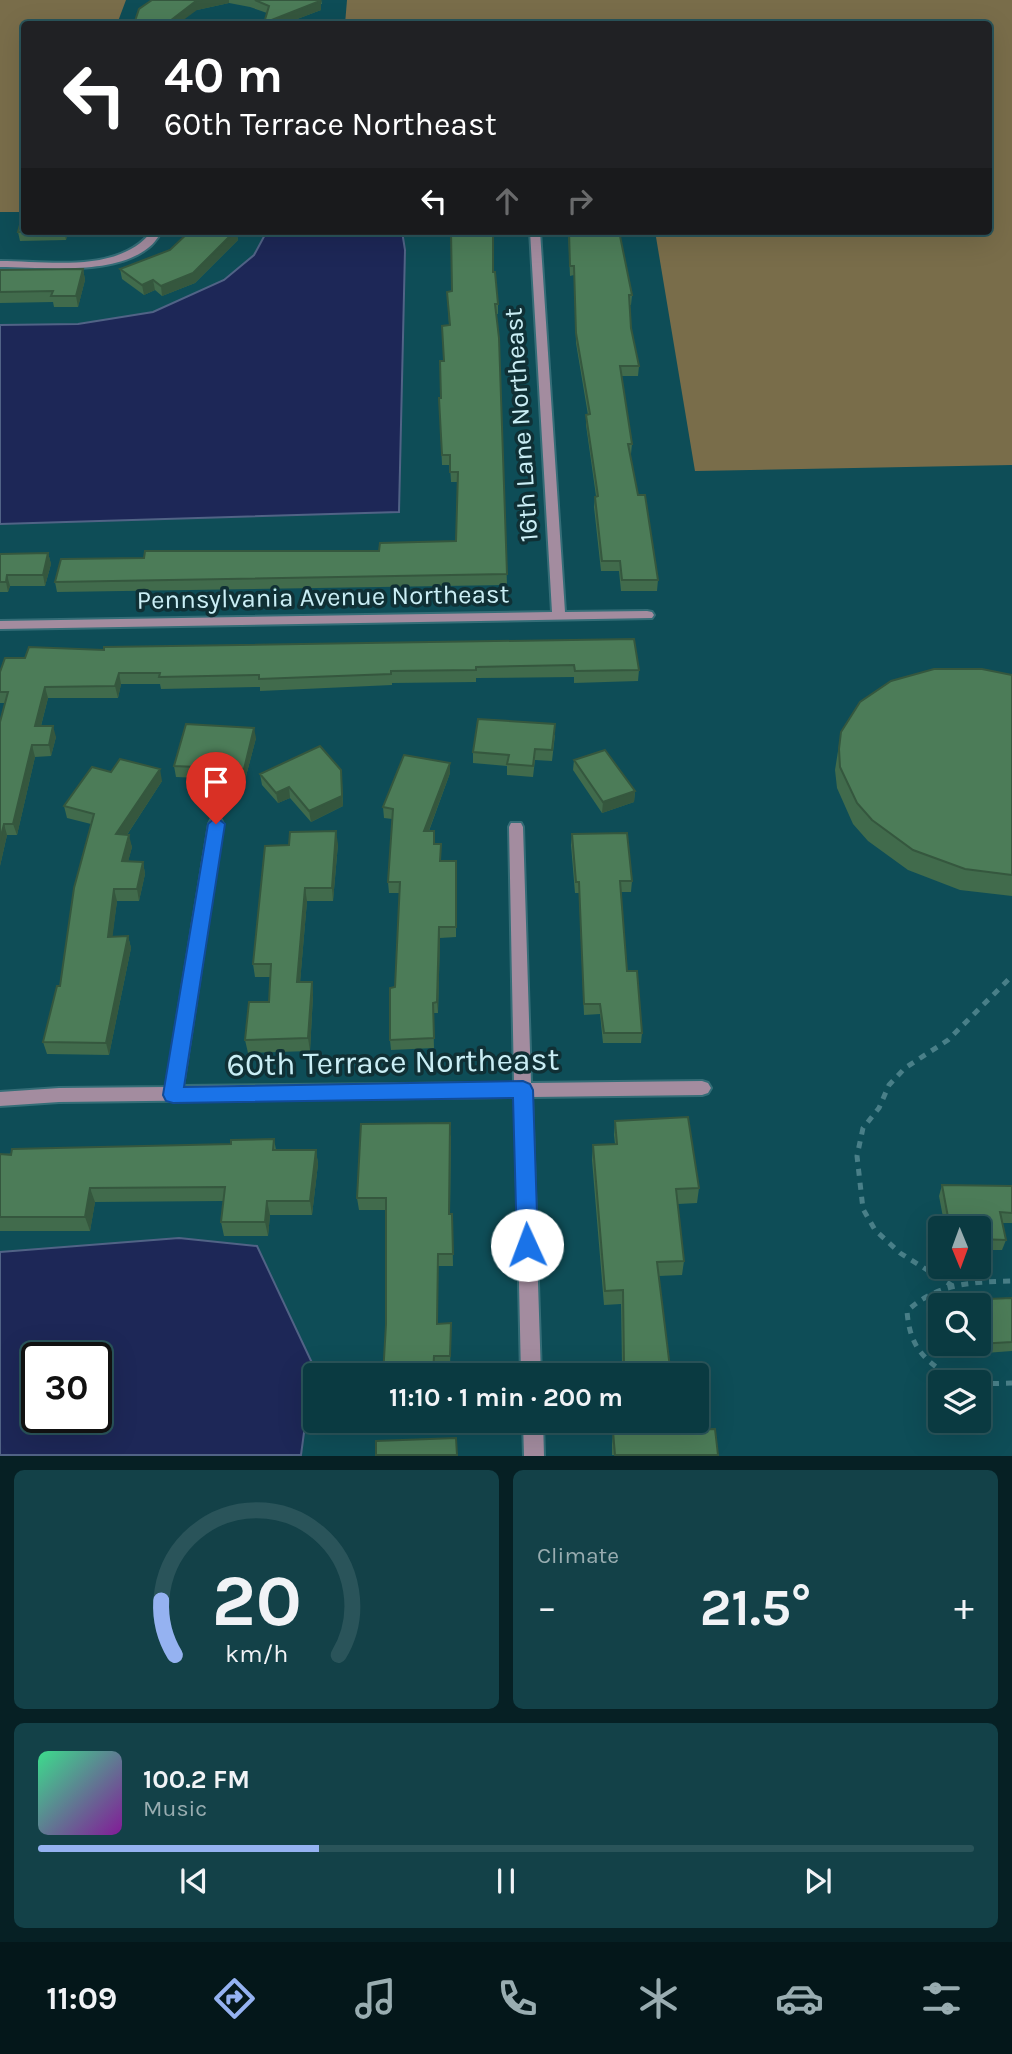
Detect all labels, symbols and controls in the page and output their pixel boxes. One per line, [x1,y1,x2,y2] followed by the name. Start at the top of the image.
[164,47,283,104] text: 40 m
[49,49,140,140] icon: left
[164,106,497,143] text: 60th Terrace Northeast
[415,182,453,220] icon: left
[488,182,526,220] icon: ahead
[561,182,599,220] icon: right
[497,307,545,543] street label: 16th Lane Northeast
[136,578,510,616] street label: Pennsylvania Avenue Northeast
[186,752,246,824] pin
[197,763,235,801] icon: arrive
[226,1041,560,1083] street label: 60th Terrace Northeast
[490,1208,564,1282] position arrow
[928,1216,990,1279] north arrow
[928,1216,991,1433] map controls
[928,1293,991,1356] button: search
[21,1342,112,1433] speed limit sign: 30
[928,1370,991,1433] button: layers
[389,1382,623,1413] text: 11:10 · 1 min · 200 m
[537,1542,619,1569] text: Climate
[211,1559,302,1644] text: 20
[700,1577,811,1638] text: 21.5°
[537,1585,557,1630] text: −
[954,1585,974,1630] text: +
[225,1639,288,1668] text: km/h
[143,1764,250,1795] text: 100.2 FM
[143,1795,207,1822] text: Music
[175,1862,213,1900] icon: previous
[487,1862,525,1900] icon: pause
[799,1862,837,1900] icon: next
[210,1974,259,2023] icon: directions
[351,1974,400,2023] icon: music
[493,1974,542,2023] icon: phone
[634,1974,683,2023] icon: climate
[775,1974,824,2023] icon: car
[917,1974,966,2023] icon: filters
[46,1980,117,2017] text: 11:09

